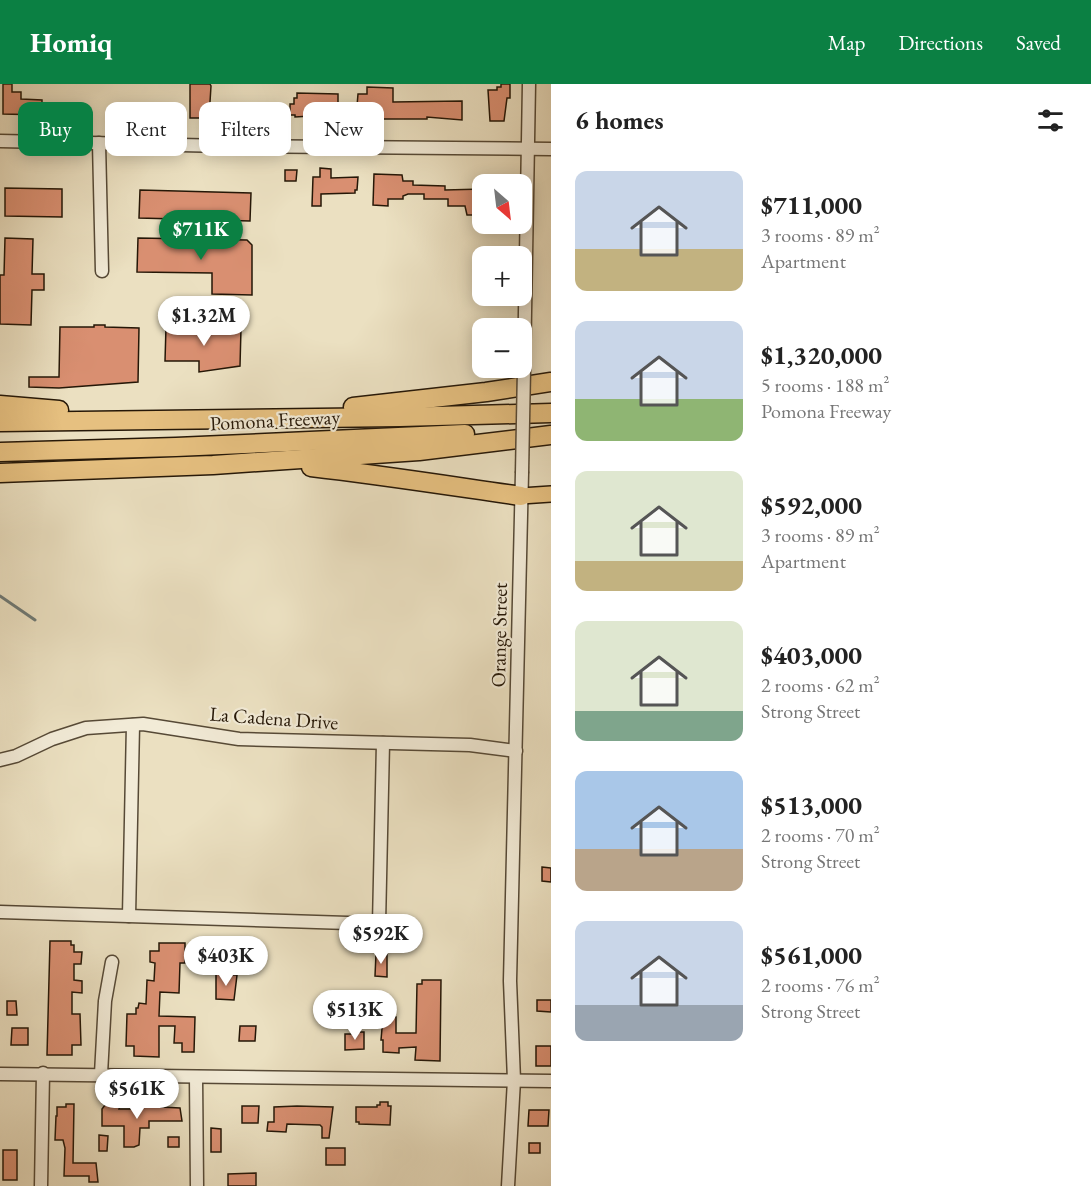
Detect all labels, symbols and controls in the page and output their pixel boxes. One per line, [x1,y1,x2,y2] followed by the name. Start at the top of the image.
[30,24,112,60] text: Homiq
[828,29,865,56] text: Map
[898,29,983,56] text: Directions
[1016,29,1061,56] text: Saved
[18,102,93,156] chip: Buy
[105,102,187,156] chip: Rent
[199,102,291,156] chip: Filters
[303,102,384,156] chip: New
[575,103,664,137] text: 6 homes
[1034,104,1067,137] icon: filters
[472,174,532,234] north arrow
[472,174,532,378] map controls
[761,188,862,222] text: $711,000
[623,195,695,267] icon: home
[159,210,243,261] pin: $711K
[173,216,229,242] text: $711K
[761,222,880,248] text: 3 rooms · 89 m²
[472,246,532,306] button: +
[761,248,846,274] text: Apartment
[155,296,253,347] pin: $1.32M
[172,302,236,328] text: $1.32M
[472,318,532,378] button: −
[761,338,882,372] text: $1,320,000
[623,345,695,417] icon: home
[761,372,889,398] text: 5 rooms · 188 m²
[761,398,891,424] text: Pomona Freeway
[209,404,341,436] street label: Pomona Freeway
[761,488,862,522] text: $592,000
[623,495,695,567] icon: home
[761,522,880,548] text: 3 rooms · 89 m²
[761,548,846,574] text: Apartment
[485,582,513,688] street label: Orange Street
[761,638,862,672] text: $403,000
[623,645,695,717] icon: home
[761,672,880,698] text: 2 rooms · 62 m²
[761,698,860,724] text: Strong Street
[209,701,339,735] street label: La Cadena Drive
[761,788,862,822] text: $513,000
[623,795,695,867] icon: home
[761,822,880,848] text: 2 rooms · 70 m²
[761,848,860,874] text: Strong Street
[339,914,423,965] pin: $592K
[353,920,409,946] text: $592K
[184,936,268,987] pin: $403K
[761,938,862,972] text: $561,000
[198,942,254,968] text: $403K
[623,945,695,1017] icon: home
[761,972,880,998] text: 2 rooms · 76 m²
[313,990,397,1041] pin: $513K
[327,996,383,1022] text: $513K
[761,998,860,1024] text: Strong Street
[95,1069,179,1120] pin: $561K
[109,1075,165,1101] text: $561K

